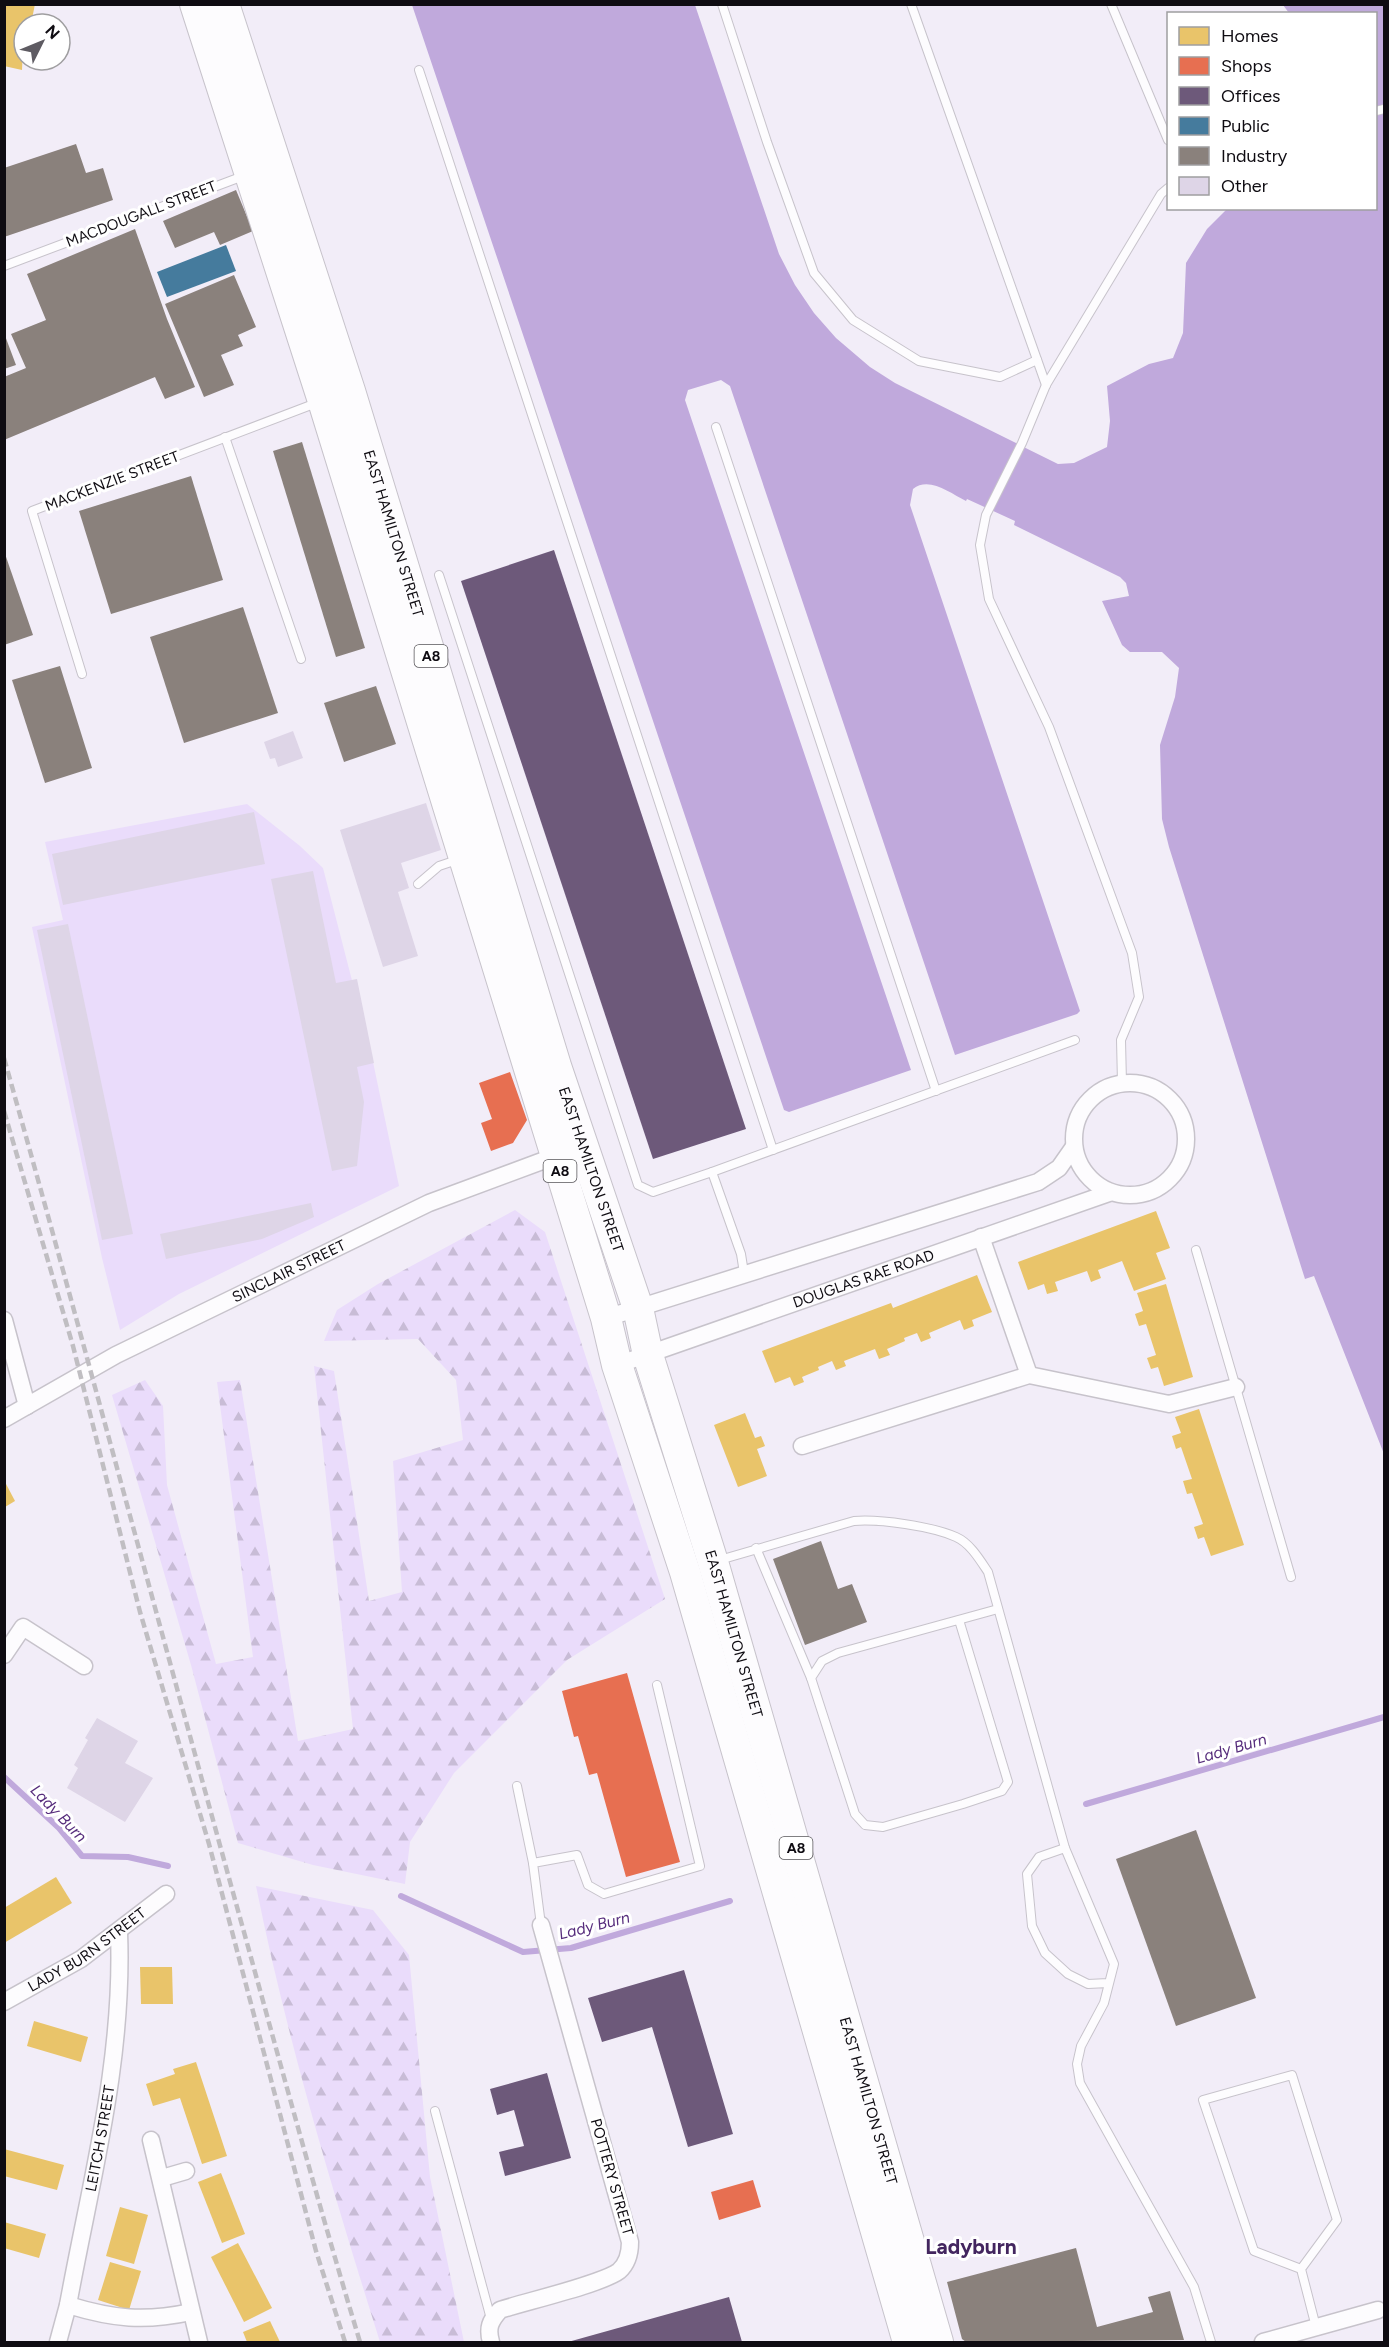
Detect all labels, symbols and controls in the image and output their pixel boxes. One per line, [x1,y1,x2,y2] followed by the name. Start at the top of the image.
[12,12,72,72] north arrow
[1167,12,1377,210] legend
[41,21,64,43] text: N
[1221,25,1279,47] text: Homes
[1221,55,1272,77] text: Shops
[1221,85,1280,107] text: Offices
[1221,115,1270,137] text: Public
[1221,145,1288,167] text: Industry
[1221,175,1268,197] text: Other
[63,177,219,251] street label: MACDOUGALL STREET
[42,447,182,515] street label: MACKENZIE STREET
[360,448,428,620] street label: EAST HAMILTON STREET
[414,645,448,667] road number: A8
[555,1085,628,1255] street label: EAST HAMILTON STREET
[544,1160,576,1182] road number: A8
[229,1236,349,1306] street label: SINCLAIR STREET
[790,1246,936,1312] street label: DOUGLAS RAE ROAD
[701,1548,767,1720] street label: EAST HAMILTON STREET
[1194,1729,1269,1768] water label: Lady Burn
[27,1781,91,1846] water label: Lady Burn
[780,1837,812,1859] road number: A8
[25,1903,150,1996] street label: LADY BURN STREET
[557,1907,632,1943] water label: Lady Burn
[836,2015,901,2187] street label: EAST HAMILTON STREET
[82,2083,118,2193] street label: LEITCH STREET
[587,2116,637,2238] street label: POTTERY STREET
[925,2234,1017,2259] district label: Ladyburn

